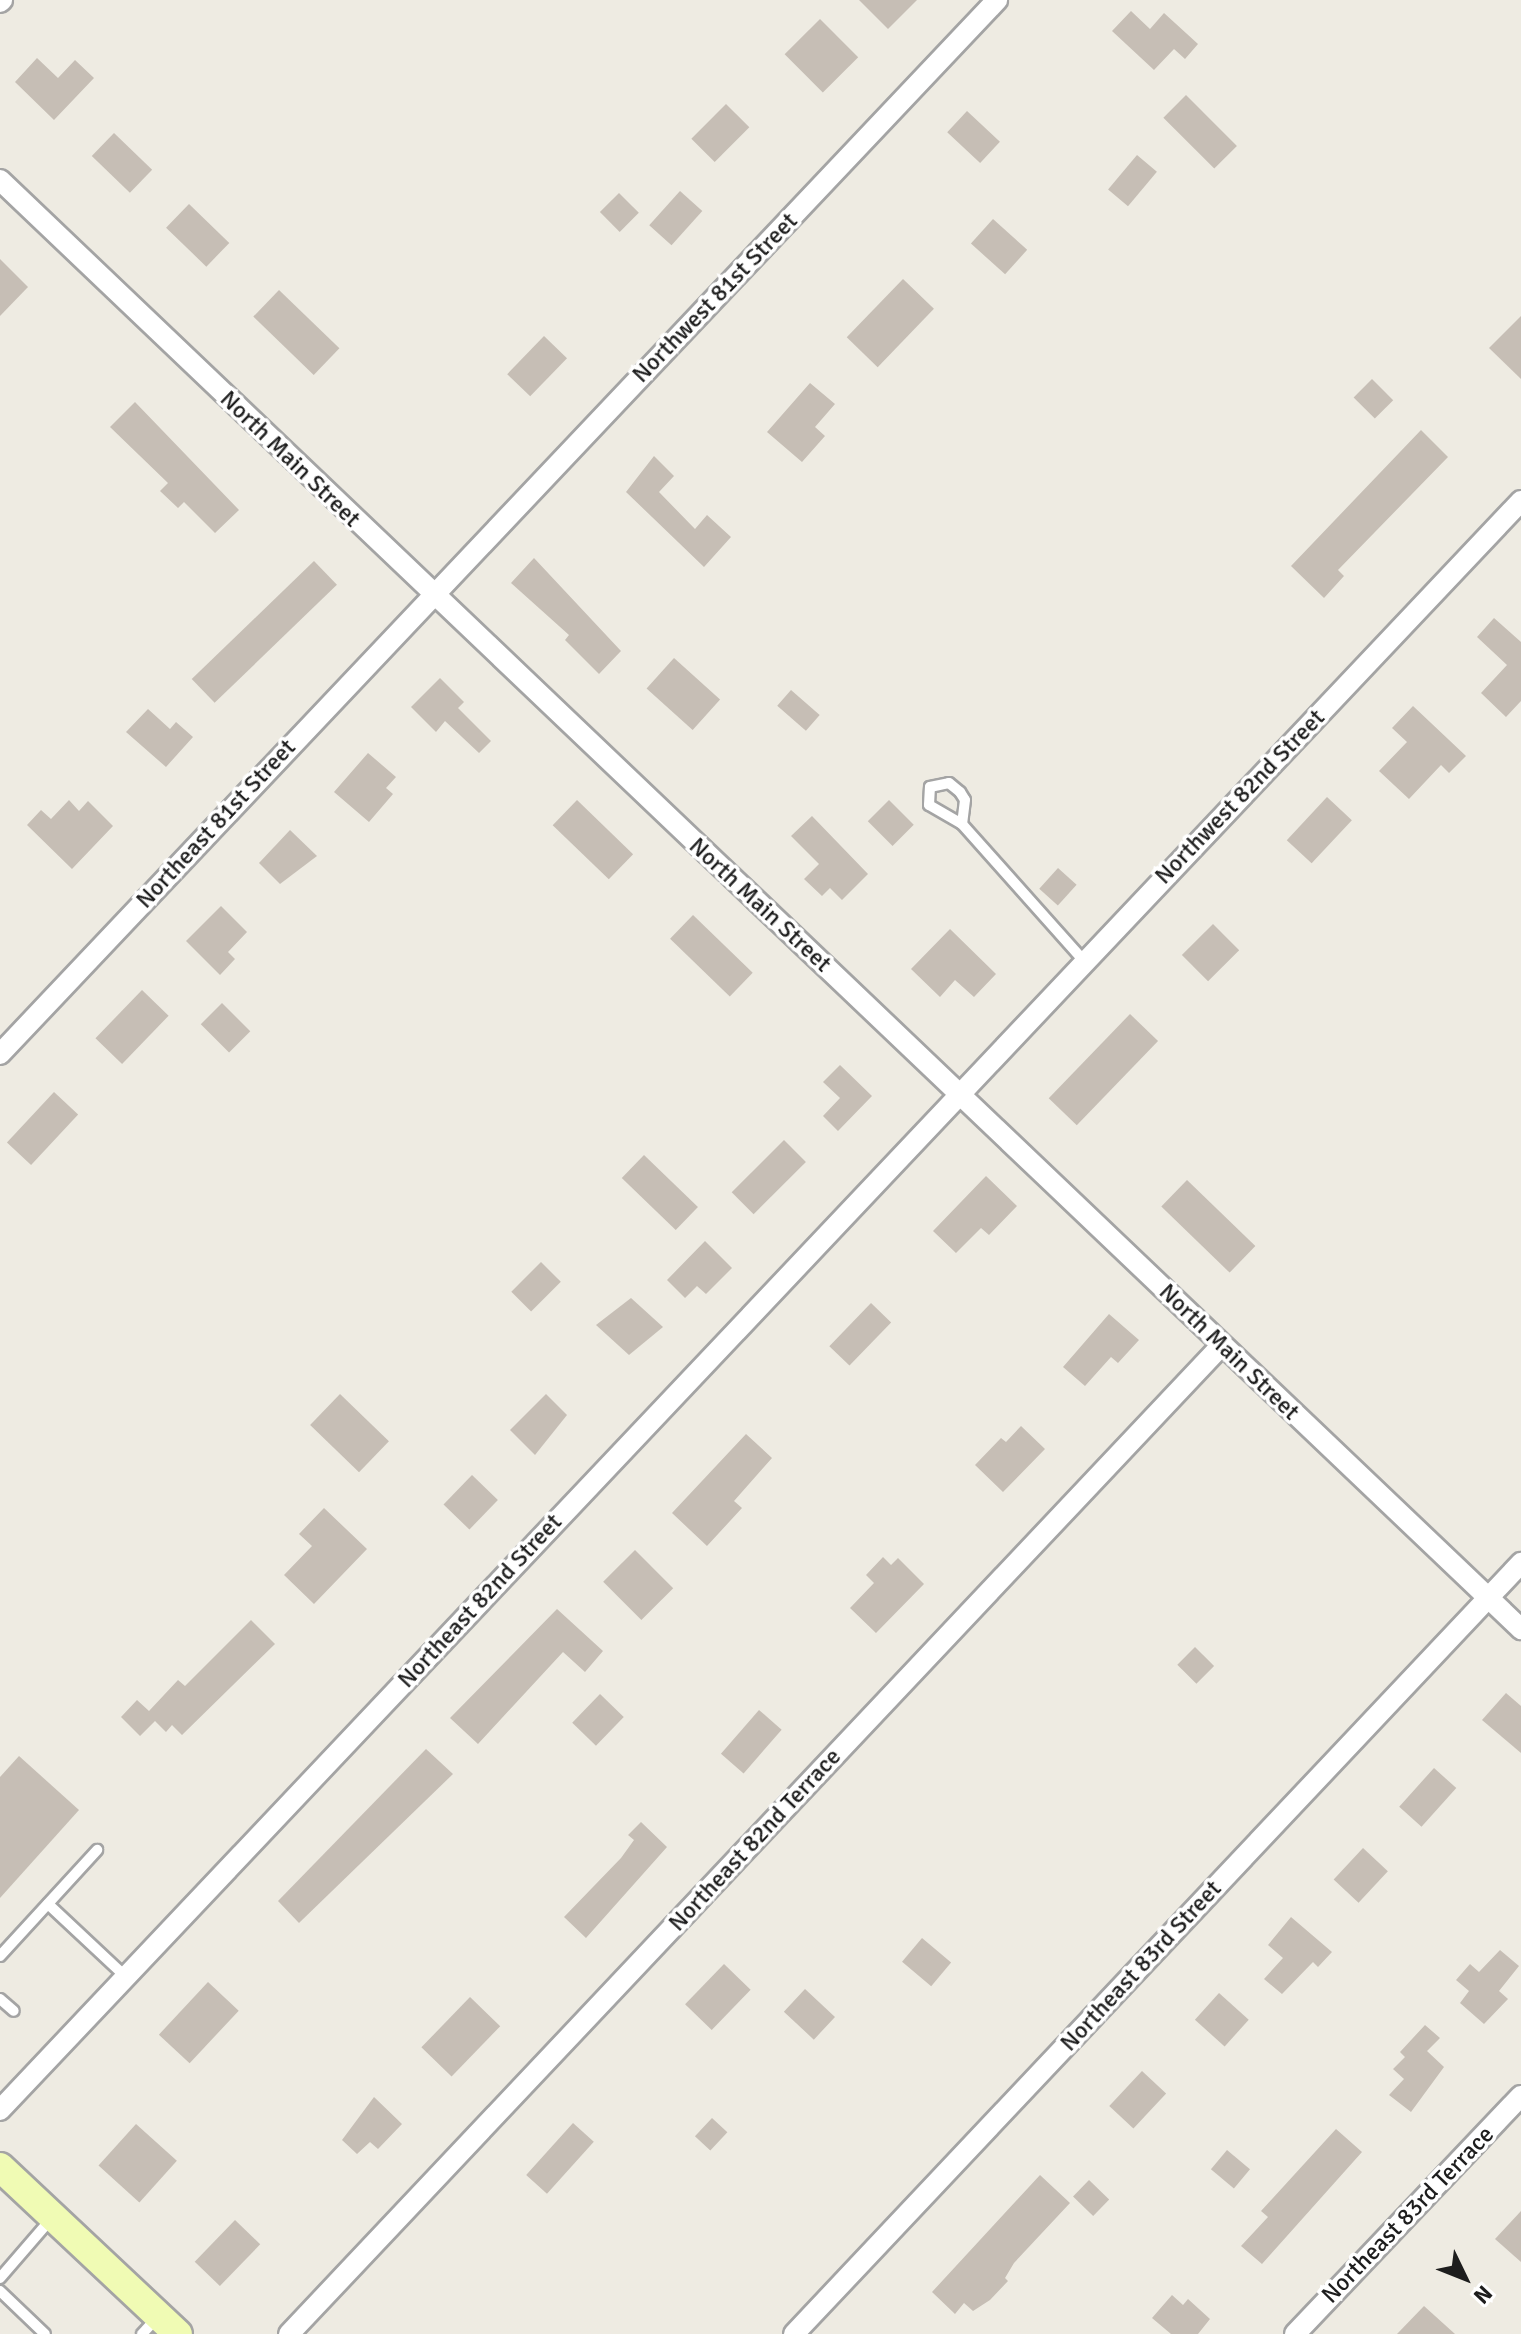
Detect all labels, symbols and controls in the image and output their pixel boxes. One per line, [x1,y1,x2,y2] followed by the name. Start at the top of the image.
[626,207,804,389] street label: Northwest 81st Street
[214,385,366,533] street label: North Main Street
[1149,704,1331,890] street label: Northwest 82nd Street
[130,734,302,914] street label: Northeast 81st Street
[683,832,837,978] street label: North Main Street
[1153,1278,1305,1426] street label: North Main Street
[392,1508,568,1694] street label: Northeast 82nd Street
[663,1743,847,1937] street label: Northeast 82nd Terrace
[1054,1875,1228,2057] street label: Northeast 83rd Street
[1316,2120,1500,2310] street label: Northeast 83rd Terrace
[1425,2238,1505,2318] north arrow

